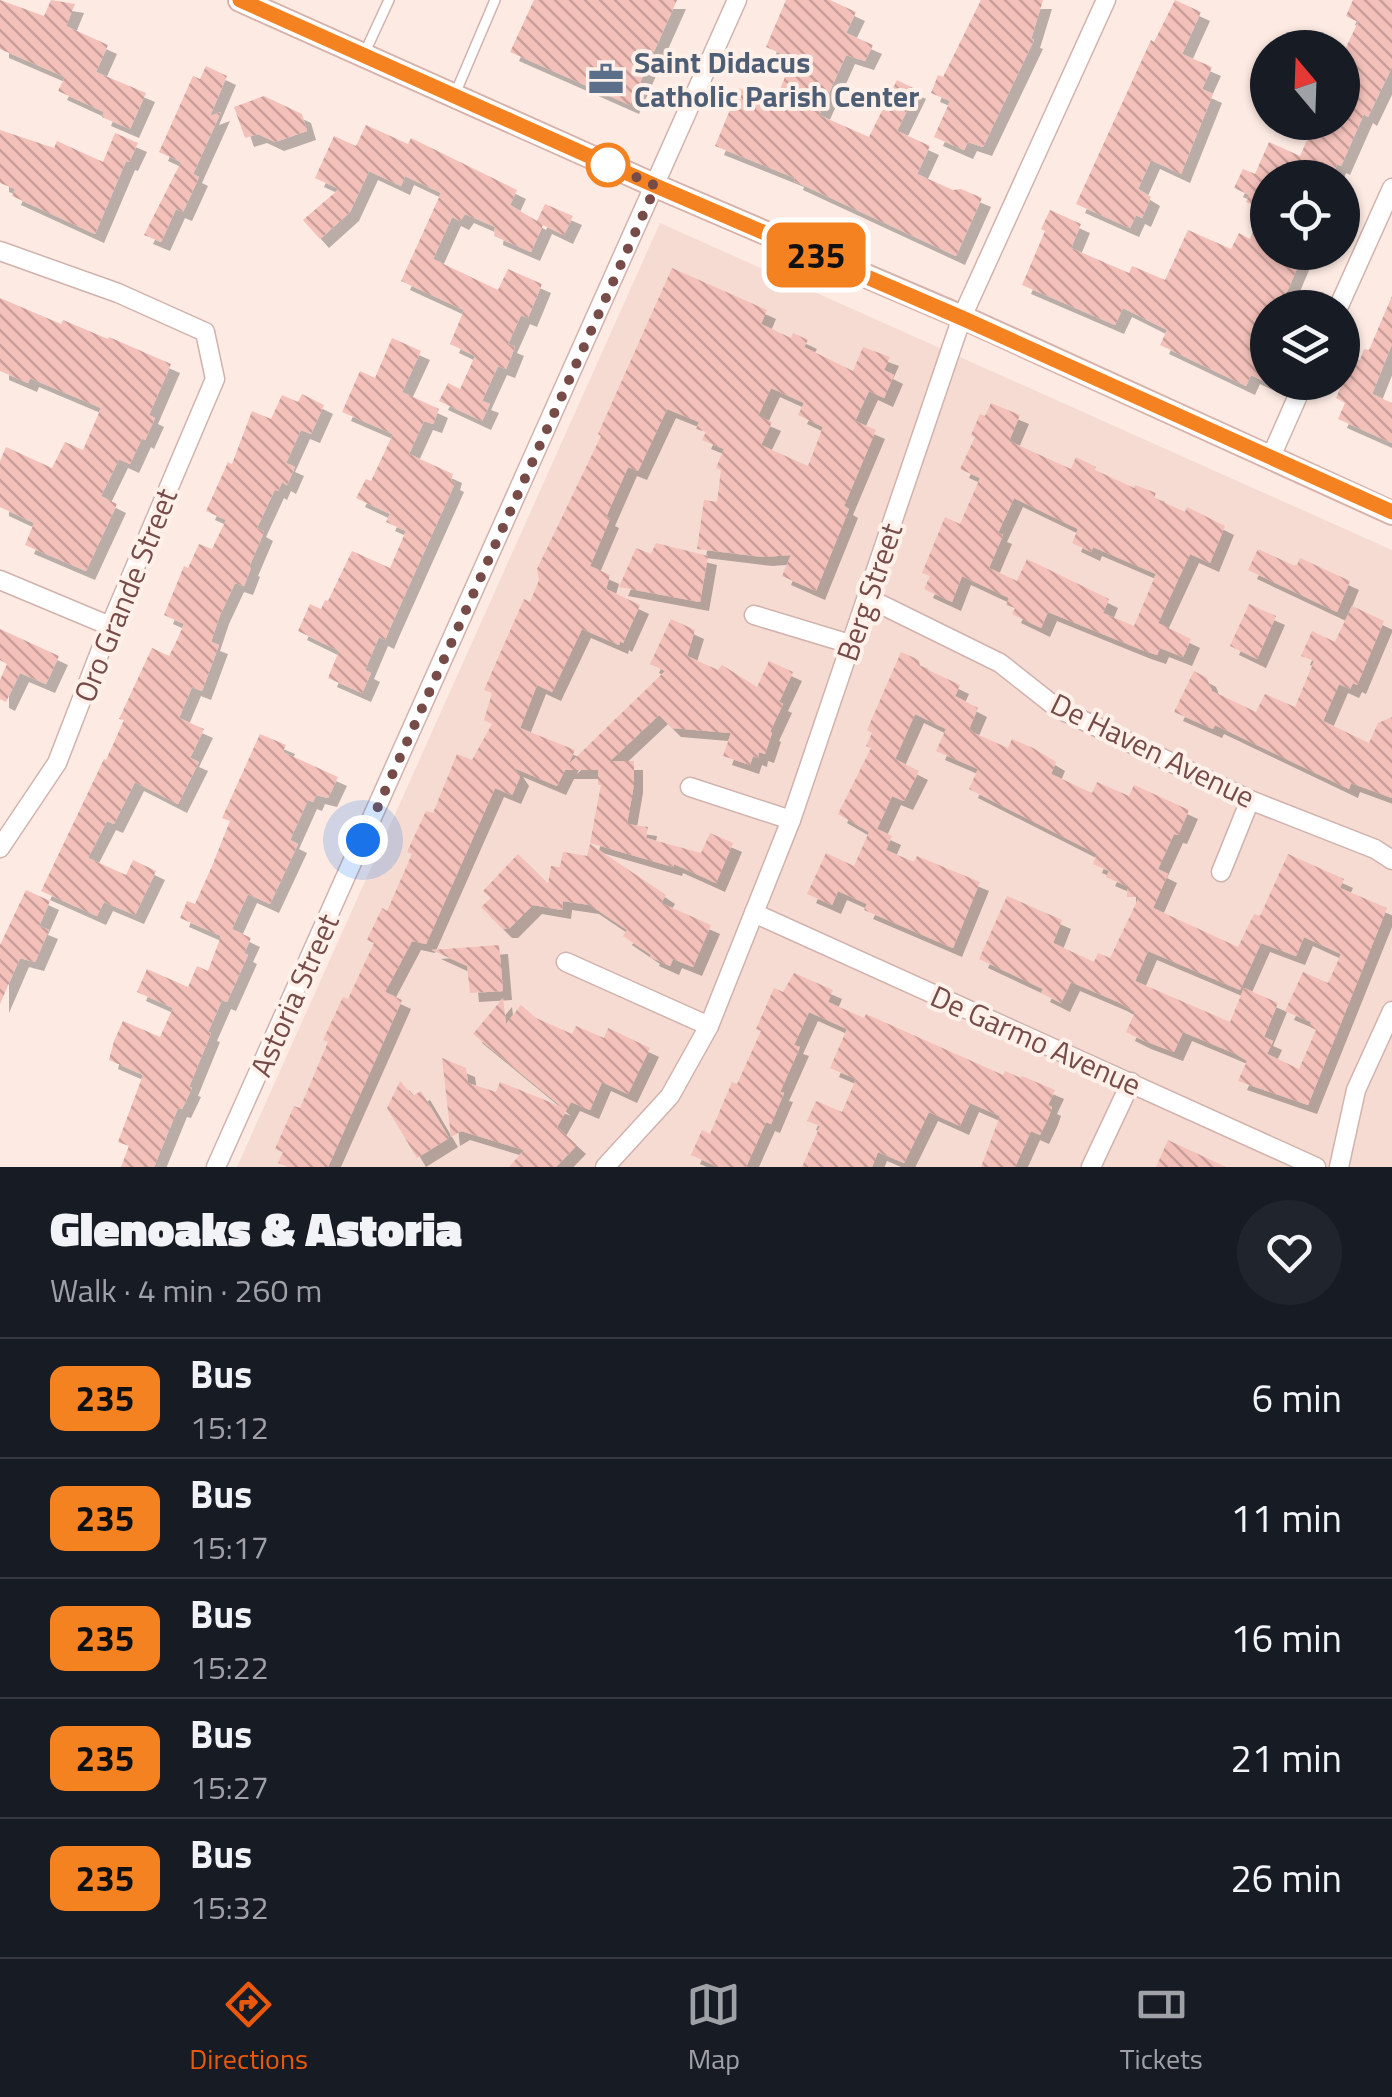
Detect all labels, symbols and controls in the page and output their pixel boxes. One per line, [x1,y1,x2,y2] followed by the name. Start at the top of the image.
[1250,30,1360,140] north arrow
[1250,30,1360,400] map controls
[634,39,919,119] place label: Saint Didacus Catholic Parish Center
[587,60,625,98] office icon: Saint Didacus Catholic Parish Center
[587,144,629,186] unlabelled marker
[1250,160,1360,270] button: locate
[758,222,874,288] line badge: 235
[787,228,845,282] text: 235
[1250,290,1360,400] button: layers
[61,481,189,709] street label: Oro Grande Street
[824,516,914,667] street label: Berg Street
[1043,681,1263,819] street label: De Haven Avenue
[338,815,388,865] your location
[238,906,351,1084] street label: Astoria Street
[923,973,1149,1107] street label: De Garmo Avenue
[50,1192,462,1265] text: Glenoaks & Astoria
[1237,1200,1342,1305] button: heart
[50,1266,322,1314] text: Walk · 4 min · 260 m
[190,1345,252,1403] text: Bus
[1252,1369,1342,1427] text: 6 min
[76,1371,134,1425] text: 235
[190,1403,269,1451] text: 15:12
[190,1465,252,1523] text: Bus
[1231,1489,1342,1547] text: 11 min
[76,1491,134,1545] text: 235
[190,1523,269,1571] text: 15:17
[190,1585,252,1643] text: Bus
[1231,1609,1342,1667] text: 16 min
[76,1611,134,1665] text: 235
[190,1643,269,1691] text: 15:22
[190,1705,252,1763] text: Bus
[1231,1729,1342,1787] text: 21 min
[76,1731,134,1785] text: 235
[190,1763,269,1811] text: 15:27
[190,1825,252,1883] text: Bus
[1231,1849,1342,1907] text: 26 min
[76,1851,134,1905] text: 235
[190,1883,269,1931] text: 15:32
[189,1977,308,2080] tab: Directions
[686,1977,741,2080] tab: Map
[1120,1977,1203,2080] tab: Tickets

